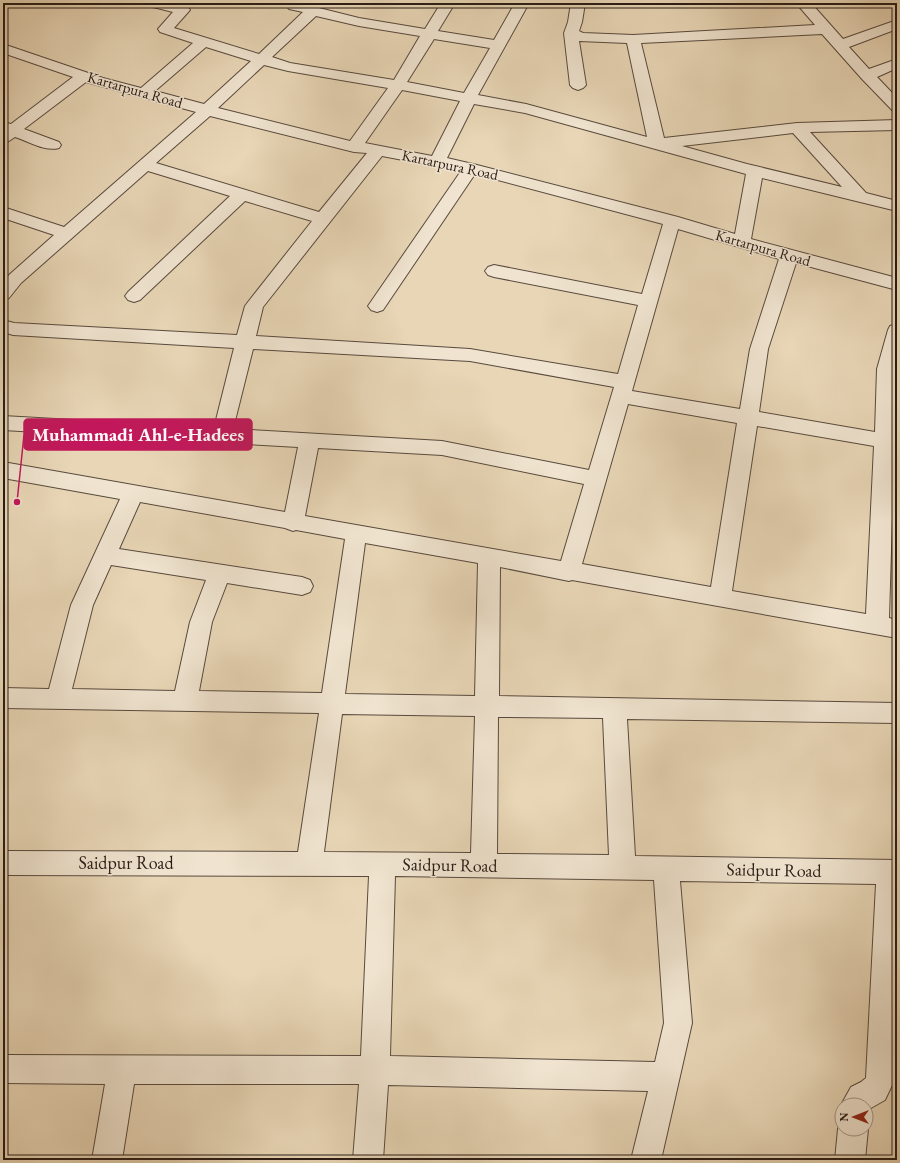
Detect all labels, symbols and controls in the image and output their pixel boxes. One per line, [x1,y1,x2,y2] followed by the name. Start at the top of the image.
[85,67,185,112] street label: Kartarpura Road
[400,145,500,184] street label: Kartarpura Road
[713,225,813,270] street label: Kartarpura Road
[24,419,252,450] callout: Muhammadi Ahl-e-Hadees
[32,422,244,447] text: Muhammadi Ahl-e-Hadees
[78,851,174,874] street label: Saidpur Road
[402,852,499,877] street label: Saidpur Road
[726,857,823,882] street label: Saidpur Road
[834,1097,874,1137] north arrow
[837,1112,851,1121] text: N

